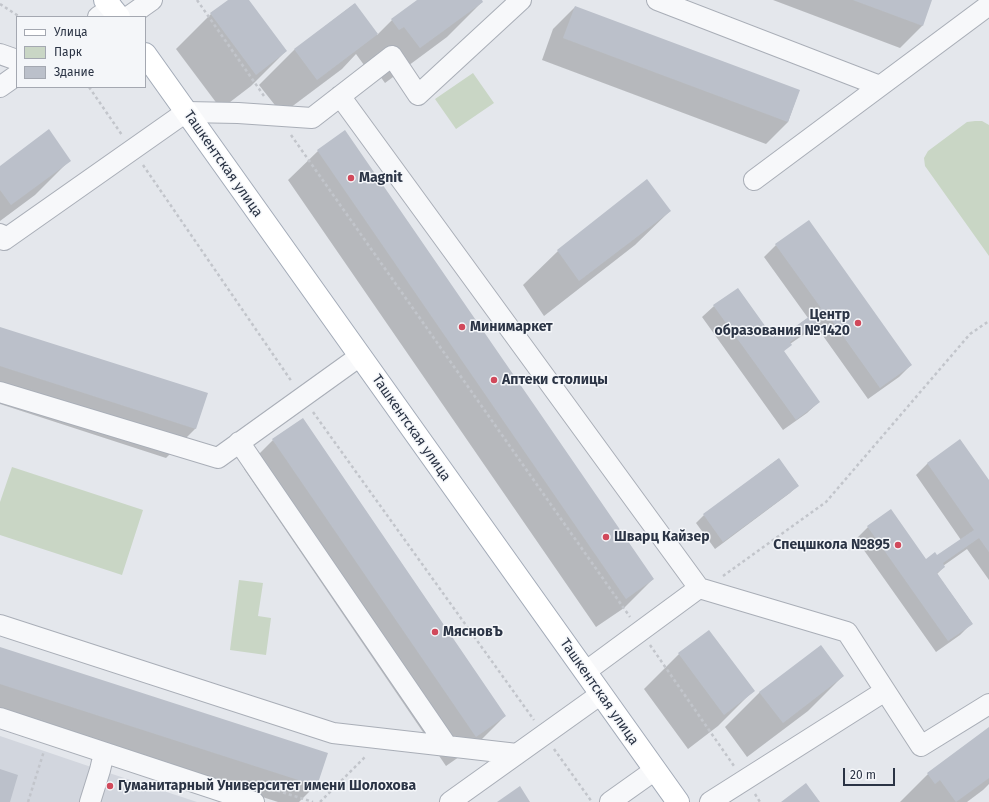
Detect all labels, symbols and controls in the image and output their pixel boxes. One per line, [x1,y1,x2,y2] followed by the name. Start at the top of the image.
[16,16,146,88] legend
[54,25,88,39] text: Улица
[54,45,82,59] text: Парк
[54,65,94,79] text: Здание
[180,108,266,220] street label: Ташкентская улица
[359,170,403,186] place label: Magnit
[346,173,356,183] marker: Magnit
[715,307,850,340] place label: Центр образования №1420
[853,318,863,328] marker: Центр образования №1420
[470,319,553,335] place label: Минимаркет
[457,322,467,332] marker: Минимаркет
[368,372,454,484] street label: Ташкентская улица
[502,372,608,388] place label: Аптеки столицы
[489,375,499,385] marker: Аптеки столицы
[614,529,710,545] place label: Шварц Кайзер
[601,532,611,542] marker: Шварц Кайзер
[773,537,890,553] place label: Спецшкола №895
[893,540,903,550] marker: Спецшкола №895
[443,624,503,640] place label: МясновЪ
[430,627,440,637] marker: МясновЪ
[556,636,642,748] street label: Ташкентская улица
[845,760,897,786] scale bar
[850,768,876,782] text: 20 m
[118,778,416,794] place label: Гуманитарный Университет имени Шолохова
[105,781,115,791] marker: Гуманитарный Университет имени Шолохова

